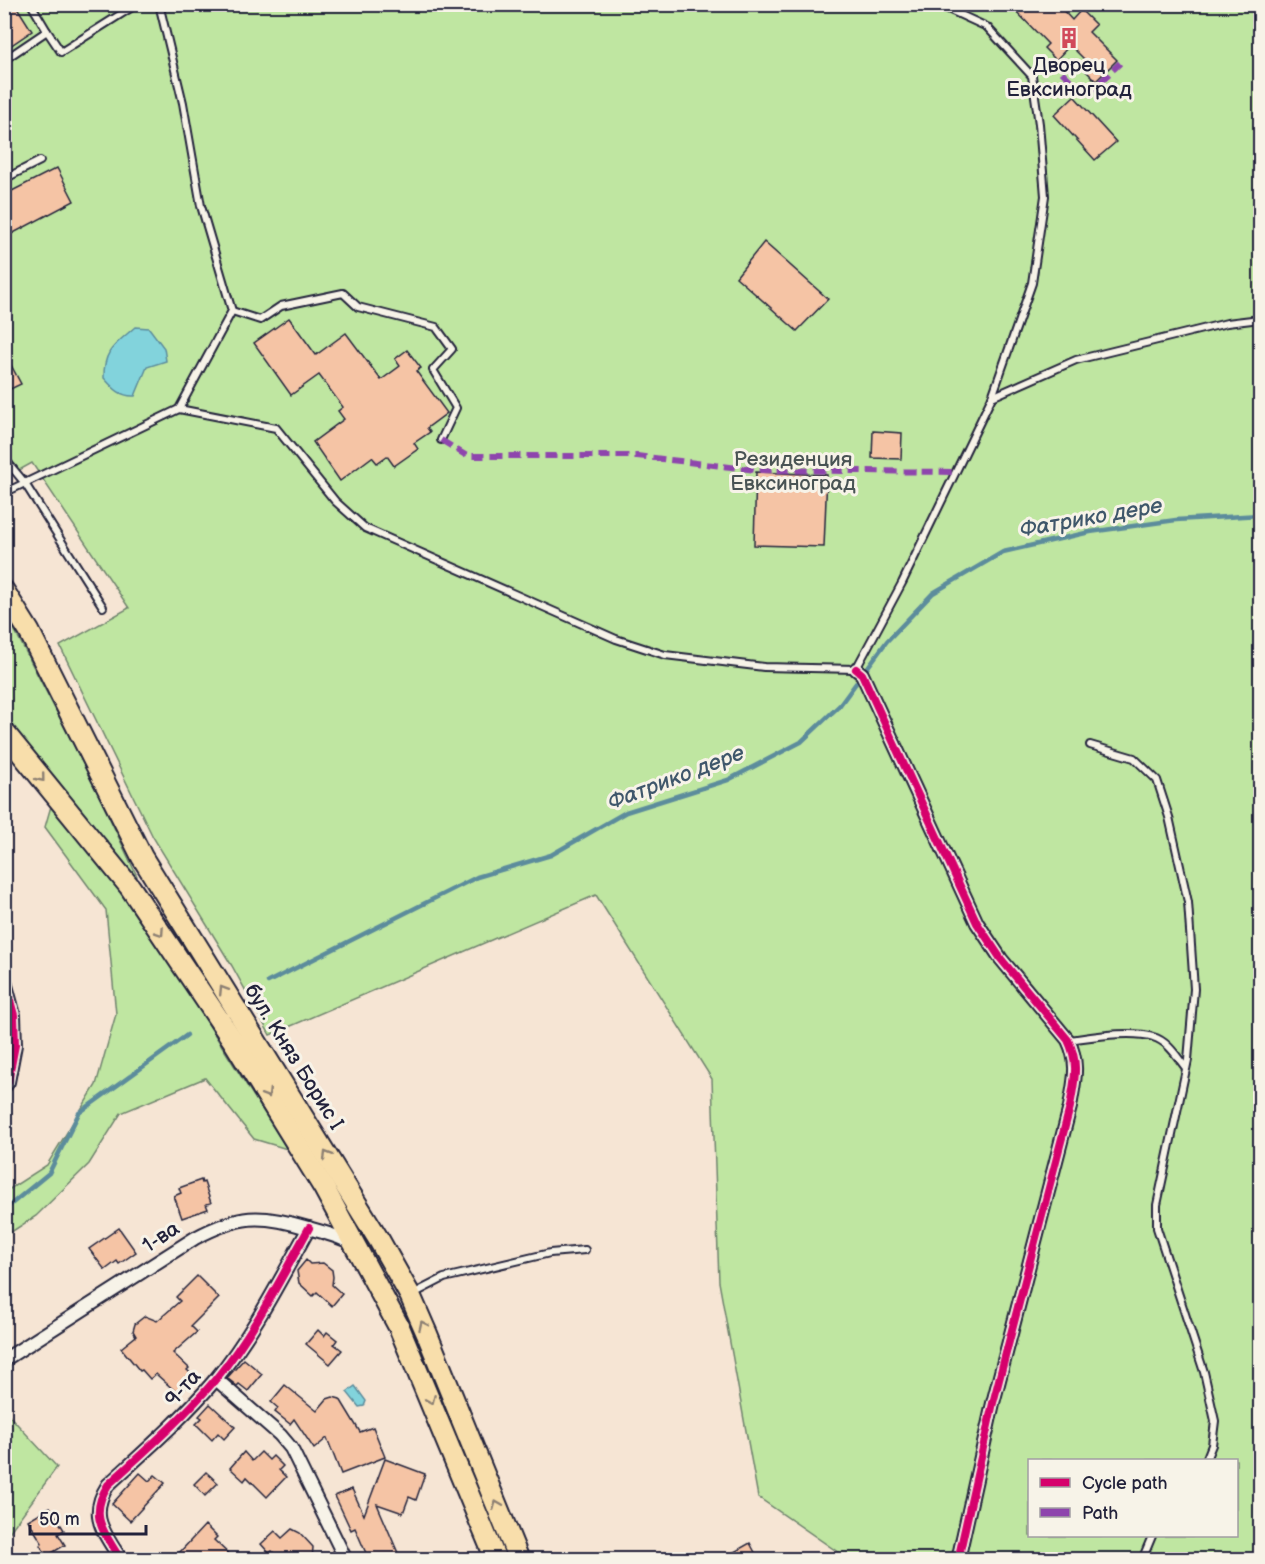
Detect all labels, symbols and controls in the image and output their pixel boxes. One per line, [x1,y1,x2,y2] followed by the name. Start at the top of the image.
[1057,26,1081,50] building icon: Дворец Евксиноград
[1006,53,1132,102] place label: Дворец Евксиноград
[730,447,856,496] park label: Резиденция Евксиноград
[1018,492,1165,544] water label: Фатрико дере
[604,739,749,816] water label: Фатрико дере
[33,771,44,782] one-way arrow
[153,925,164,936] one-way arrow
[239,979,349,1135] street label: бул. Княз Борис I
[219,986,231,996] one-way arrow
[260,1088,271,1099] one-way arrow
[323,1151,334,1162] one-way arrow
[138,1216,185,1258] street label: 1-ва
[418,1320,430,1331] one-way arrow
[160,1364,207,1412] street label: 9-та
[423,1394,435,1405] one-way arrow
[1028,1459,1238,1537] legend
[1082,1473,1168,1494] text: Cycle path
[30,1498,146,1536] scale bar
[492,1500,504,1511] one-way arrow
[1082,1503,1118,1524] text: Path
[39,1509,80,1530] text: 50 m

